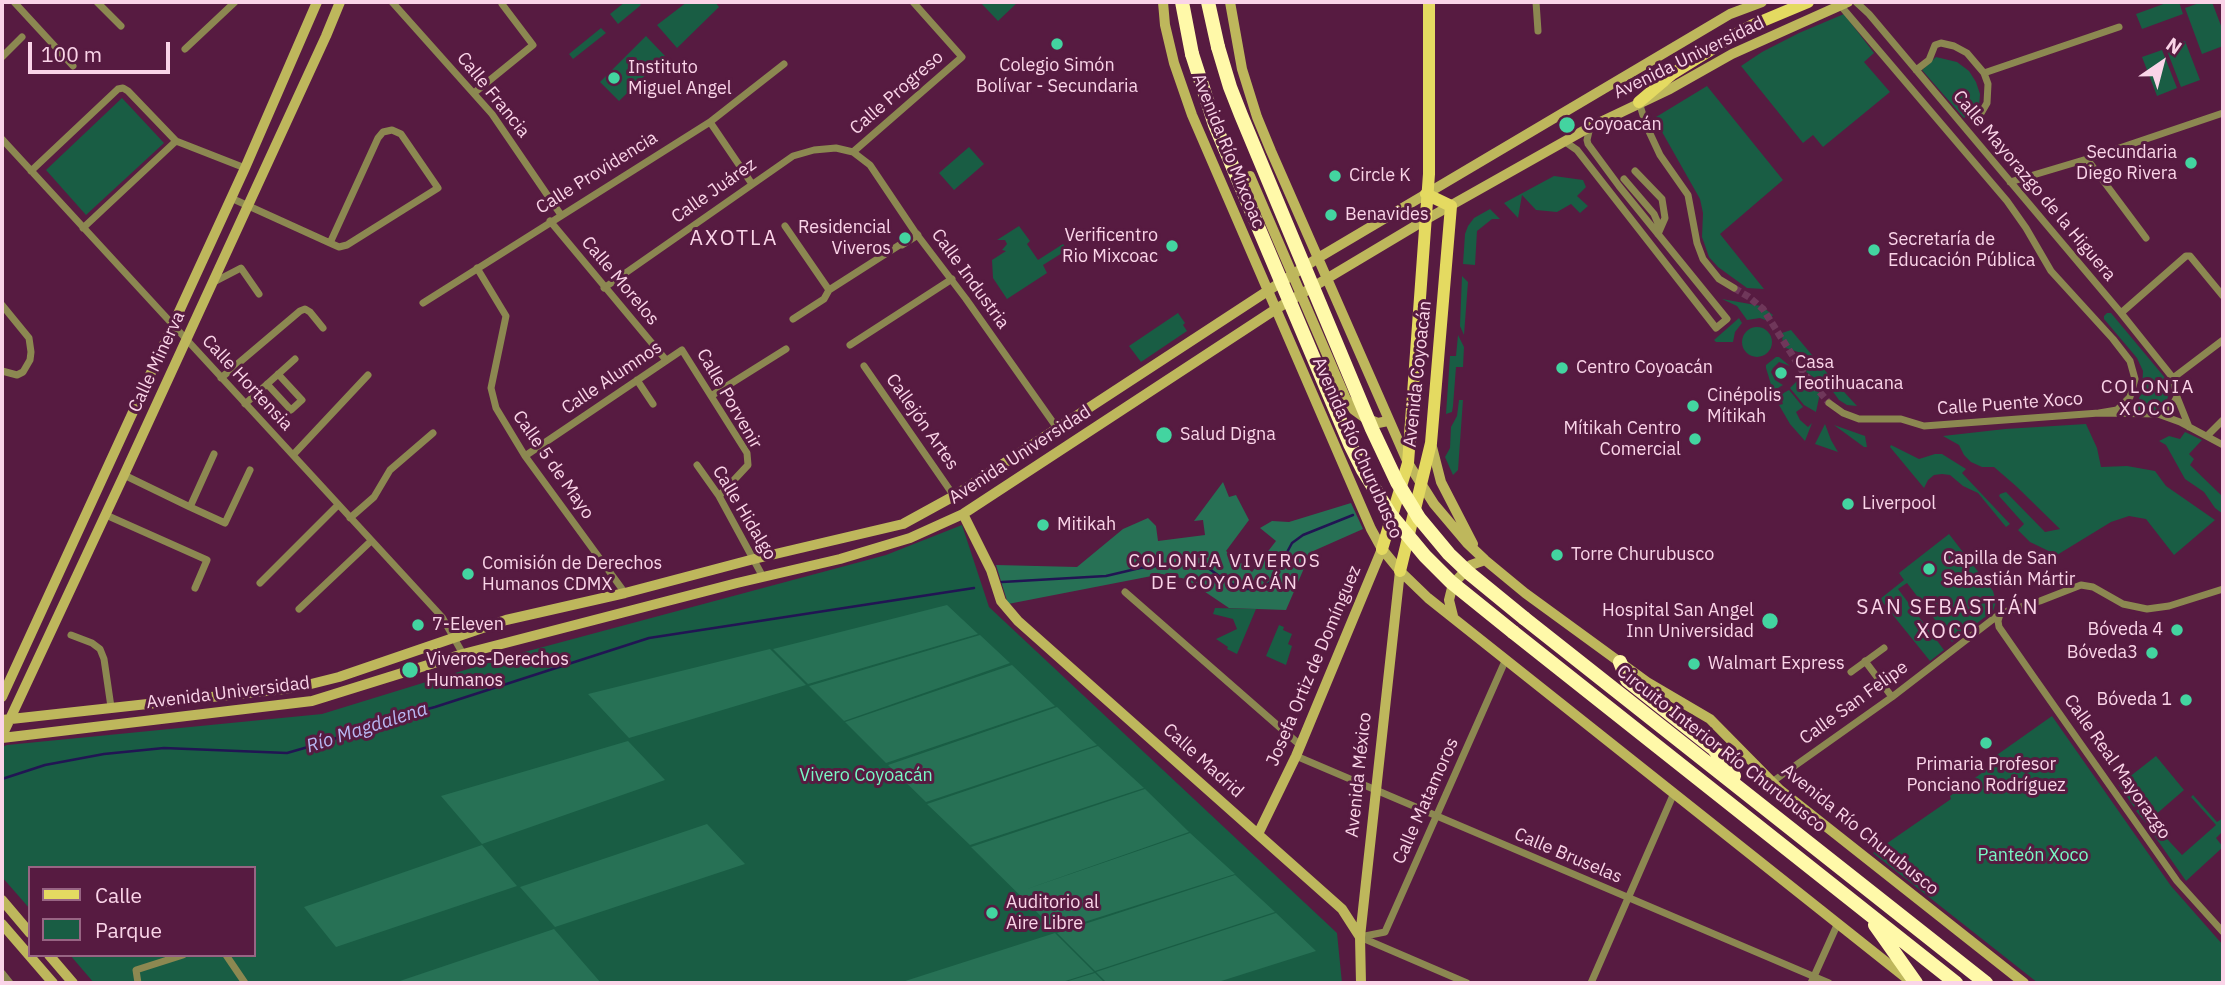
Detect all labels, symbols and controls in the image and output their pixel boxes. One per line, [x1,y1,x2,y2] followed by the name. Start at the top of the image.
[1610,12,1768,104] street label: Avenida Universidad
[32,28,173,72] scale bar
[2127,28,2197,98] north arrow
[2162,32,2187,60] text: N
[1049,36,1065,52] marker: Colegio Simón Bolívar - Secundaria
[41,40,102,68] text: 100 m
[846,47,948,139] street label: Calle Progreso
[452,48,534,142] street label: Calle Francia
[976,55,1138,98] place label: Colegio Simón Bolívar - Secundaria
[628,57,732,100] place label: Instituto Miguel Angel
[606,70,622,86] marker: Instituto Miguel Angel
[1187,71,1269,231] street label: Avenida Río Mixcoac
[1948,86,2120,286] street label: Calle Mayorazgo de la Higuera
[1583,114,1662,136] place label: Coyoacán
[1557,115,1577,135] marker: Coyoacán
[532,127,662,219] street label: Calle Providencia
[2076,142,2177,184] place label: Secundaria Diego Rivera
[668,154,760,228] street label: Calle Juárez
[2183,155,2199,171] marker: Secundaria Diego Rivera
[1349,165,1411,187] place label: Circle K
[1327,168,1343,184] marker: Circle K
[1345,204,1429,226] place label: Benavides
[1323,207,1339,223] marker: Benavides
[798,217,891,260] place label: Residencial Viveros
[926,225,1014,333] street label: Calle Industria
[1062,225,1158,268] place label: Verificentro Rio Mixcoac
[690,226,778,252] district label: AXOTLA
[1888,229,2035,272] place label: Secretaría de Educación Pública
[897,230,913,246] marker: Residencial Viveros
[577,232,663,330] street label: Calle Morelos
[1164,238,1180,254] marker: Verificentro Rio Mixcoac
[1866,242,1882,258] marker: Secretaría de Educación Pública
[1400,300,1436,448] street label: Avenida Coyoacán
[124,308,190,416] street label: Calle Minerva
[197,331,297,435] street label: Calle Hortensia
[558,337,666,419] street label: Calle Alumnos
[692,345,766,453] street label: Calle Porvenir
[1795,352,1903,394] place label: Casa Teotihuacana
[1307,354,1407,542] street label: Avenida Río Churubusco
[1576,357,1713,379] place label: Centro Coyoacán
[1554,360,1570,376] marker: Centro Coyoacán
[1773,365,1789,381] marker: Casa Teotihuacana
[881,370,963,474] street label: Callejón Artes
[2102,377,2194,421] district label: COLONIA XOCO
[1707,385,1781,428] place label: Cinépolis Mítikah
[1936,388,2084,420] street label: Calle Puente Xoco
[1685,398,1701,414] marker: Cinépolis Mítikah
[945,401,1095,509] street label: Avenida Universidad
[508,407,598,523] street label: Calle 5 de Mayo
[1563,418,1681,460] place label: Mítikah Centro Comercial
[1180,424,1276,446] place label: Salud Digna
[1154,425,1174,445] marker: Salud Digna
[1687,431,1703,447] marker: Mítikah Centro Comercial
[707,462,781,564] street label: Calle Hidalgo
[1862,493,1936,515] place label: Liverpool
[1840,496,1856,512] marker: Liverpool
[1057,514,1116,536] place label: Mitikah
[1035,517,1051,533] marker: Mitikah
[1571,544,1714,566] place label: Torre Churubusco
[1549,547,1565,563] marker: Torre Churubusco
[1943,548,2075,590] place label: Capilla de San Sebastián Mártir
[1130,551,1320,595] district label: COLONIA VIVEROS DE COYOACÁN
[482,553,662,596] place label: Comisión de Derechos Humanos CDMX
[1921,561,1937,577] marker: Capilla de San Sebastián Mártir
[1262,563,1366,769] street label: Josefa Ortiz de Domínguez
[460,566,476,582] marker: Comisión de Derechos Humanos CDMX
[1858,595,2038,645] district label: SAN SEBASTIÁN XOCO
[1602,600,1754,642] place label: Hospital San Angel Inn Universidad
[1760,611,1780,631] marker: Hospital San Angel Inn Universidad
[432,614,504,636] place label: 7-Eleven
[410,617,426,633] marker: 7-Eleven
[2088,619,2163,641] place label: Bóveda 4
[2169,622,2185,638] marker: Bóveda 4
[2067,642,2138,664] place label: Bóveda3
[2144,645,2160,661] marker: Bóveda3
[426,649,569,692] place label: Viveros-Derechos Humanos
[1708,653,1845,675] place label: Walmart Express
[1686,656,1702,672] marker: Walmart Express
[1796,657,1912,749] street label: Calle San Felipe
[400,660,420,680] marker: Viveros-Derechos Humanos
[1612,661,1830,837] street label: Circuito Interior Río Churubusco
[145,672,311,714] street label: Avenida Universidad
[2097,689,2172,711] place label: Bóveda 1
[2059,691,2175,843] street label: Calle Real Mayorazgo
[2178,692,2194,708] marker: Bóveda 1
[303,698,431,758] water label: Río Magdalena
[1342,711,1376,839] street label: Avenida México
[1158,719,1248,803] street label: Calle Madrid
[1388,735,1464,867] street label: Calle Matamoros
[1978,735,1994,751] marker: Primaria Profesor Ponciano Rodríguez
[1906,754,2066,796] place label: Primaria Profesor Ponciano Rodríguez
[1777,760,1943,900] street label: Avenida Río Churubusco
[799,765,933,787] park label: Vivero Coyoacán
[1511,824,1625,888] street label: Calle Bruselas
[1977,845,2089,867] park label: Panteón Xoco
[28,866,256,957] legend
[95,881,142,909] text: Calle
[1006,892,1099,934] place label: Auditorio al Aire Libre
[984,905,1000,921] marker: Auditorio al Aire Libre
[95,916,162,944] text: Parque

